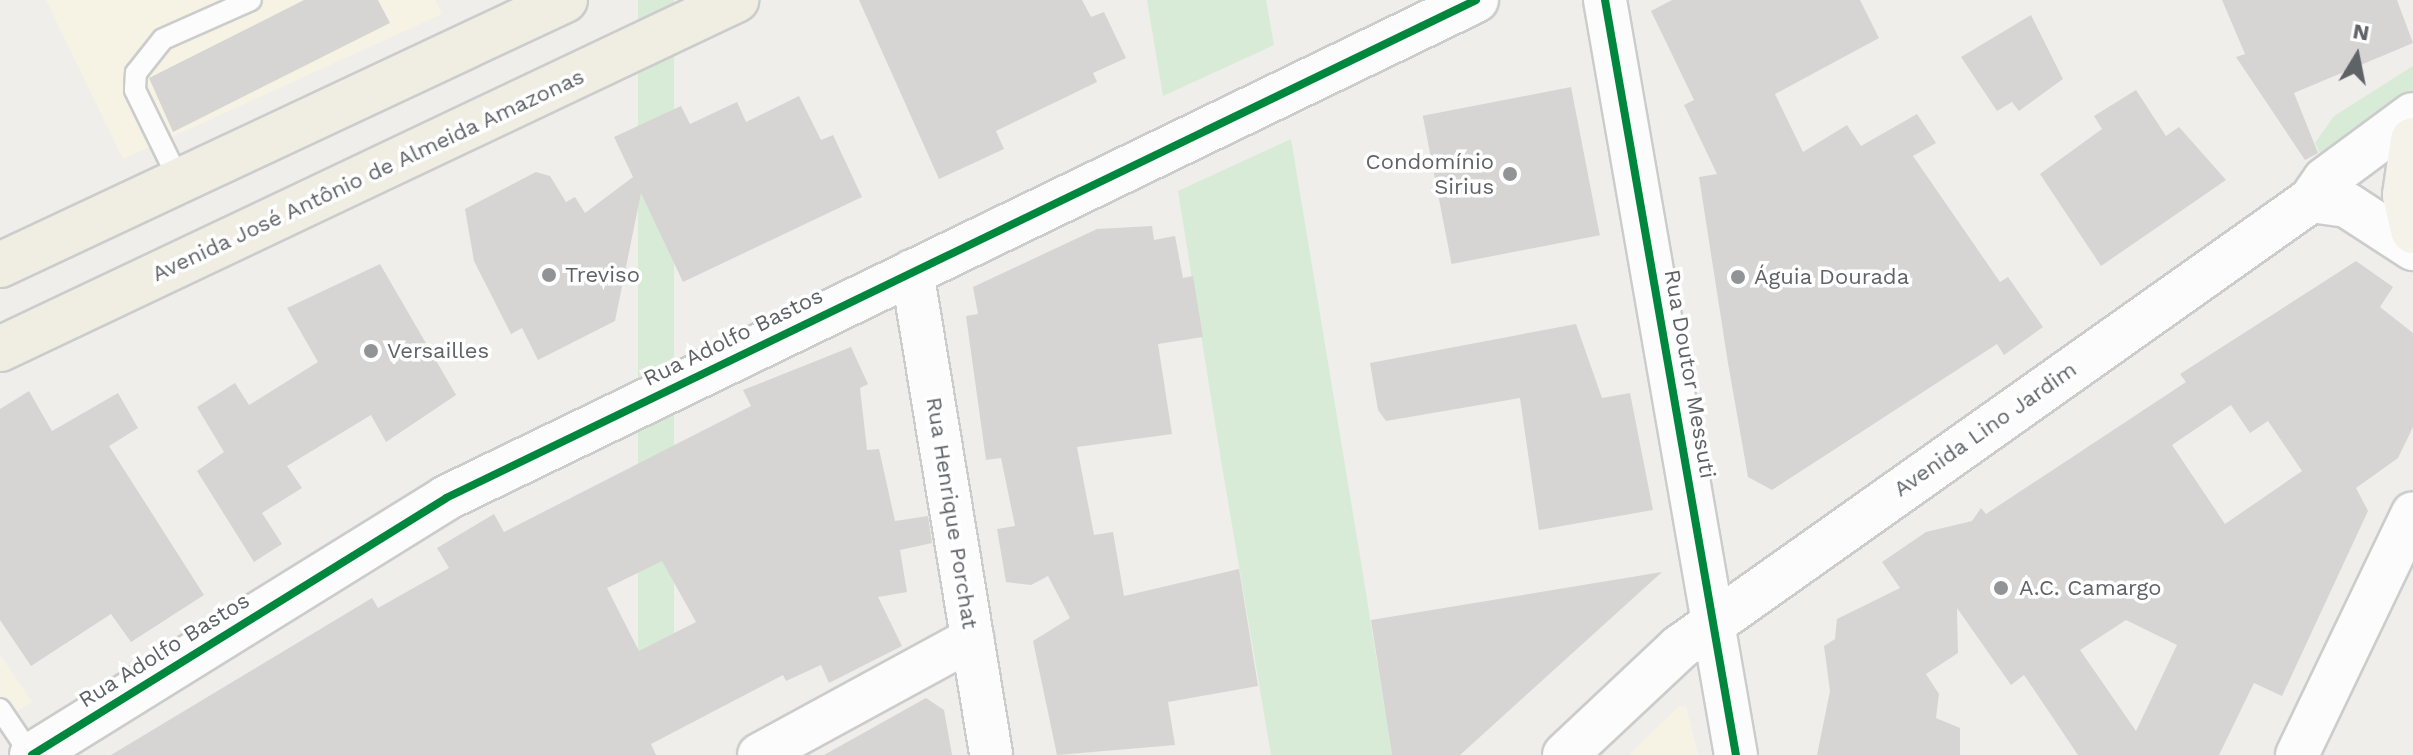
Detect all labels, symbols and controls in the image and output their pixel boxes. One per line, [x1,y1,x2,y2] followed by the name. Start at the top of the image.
[2317,16,2397,96] north arrow
[2351,18,2371,46] text: N
[146,62,590,288] street label: Avenida José Antônio de Almeida Amazonas
[1366,148,1494,200] place label: Condomínio Sirius
[1501,165,1519,183] marker: Condomínio Sirius
[565,262,640,288] place label: Treviso
[1754,264,1910,290] place label: Águia Dourada
[540,266,558,284] marker: Treviso
[1659,267,1721,481] street label: Rua Doutor Messuti
[1729,268,1747,286] marker: Águia Dourada
[638,282,828,392] street label: Rua Adolfo Bastos
[387,338,489,364] place label: Versailles
[362,342,380,360] marker: Versailles
[1888,356,2082,502] street label: Avenida Lino Jardim
[921,395,983,631] street label: Rua Henrique Porchat
[2019,575,2161,601] place label: A.C. Camargo
[1990,577,2012,599] marker: A.C. Camargo
[73,586,255,714] street label: Rua Adolfo Bastos

